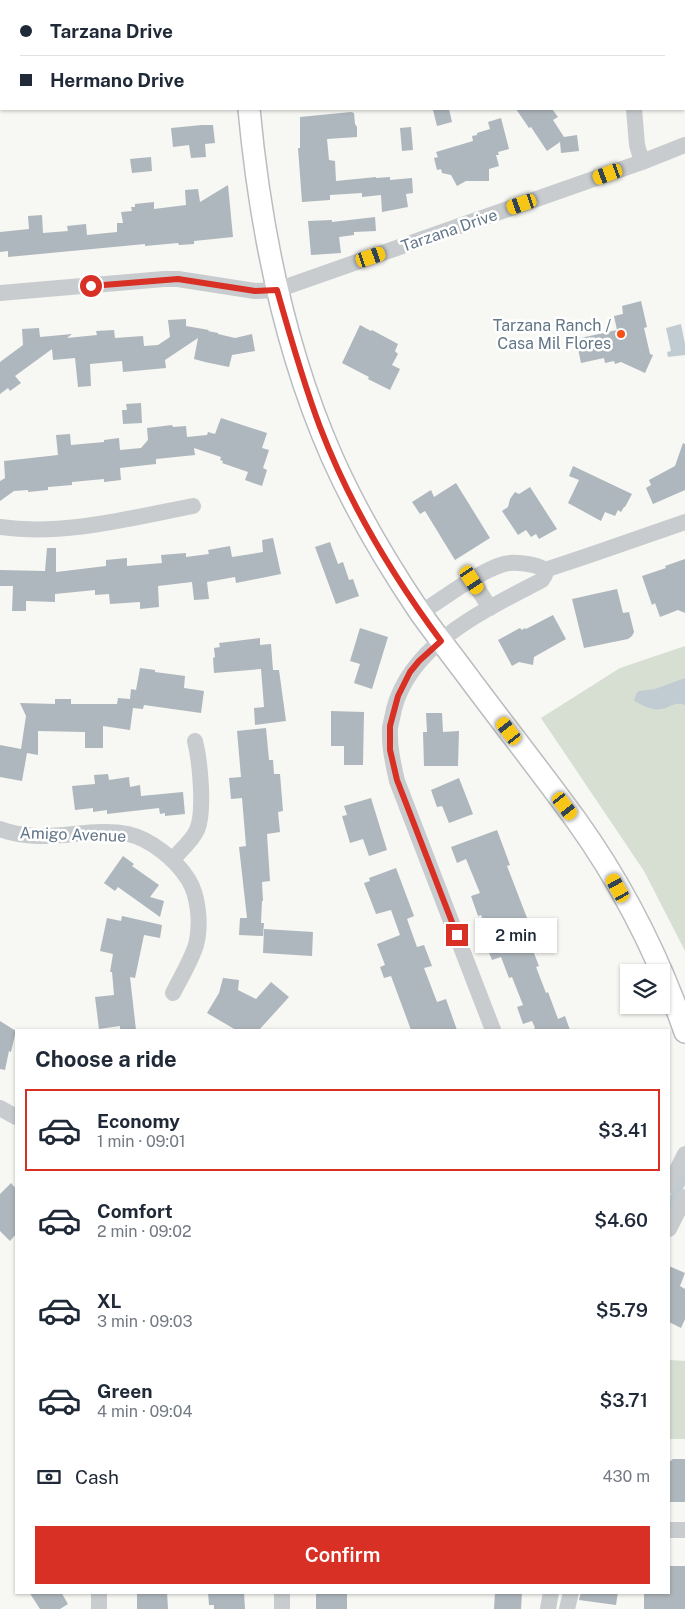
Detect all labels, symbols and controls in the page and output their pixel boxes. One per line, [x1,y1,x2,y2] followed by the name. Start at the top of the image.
[50,20,173,42] text: Tarzana Drive
[50,69,184,91] text: Hermano Drive
[591,162,624,186] car
[505,192,538,216] car
[399,205,500,256] street label: Tarzana Drive
[354,245,387,269] car
[80,275,102,297] route start
[493,316,611,353] place label: Tarzana Ranch / Casa Mil Flores
[615,328,627,340] marker: Tarzana Ranch / Casa Mil Flores
[457,563,486,597] car
[493,715,524,747] car
[549,790,580,822] car
[19,823,127,846] street label: Amigo Avenue
[604,871,631,905] car
[474,918,557,952] callout: 2 min
[446,924,468,946] route end
[495,926,537,945] text: 2 min
[620,964,670,1014] map controls
[620,964,670,1014] button: layers
[35,1046,177,1072] text: Choose a ride
[37,1108,82,1153] icon: car
[97,1110,180,1132] text: Economy
[598,1119,648,1141] text: $3.41
[97,1132,185,1151] text: 1 min · 09:01
[37,1198,82,1243] icon: car
[97,1200,173,1222] text: Comfort
[594,1209,648,1231] text: $4.60
[97,1222,192,1241] text: 2 min · 09:02
[37,1288,82,1333] icon: car
[97,1290,122,1312] text: XL
[596,1299,648,1321] text: $5.79
[97,1312,193,1331] text: 3 min · 09:03
[37,1378,82,1423] icon: car
[97,1380,152,1402] text: Green
[600,1389,648,1411] text: $3.71
[97,1402,193,1421] text: 4 min · 09:04
[35,1463,63,1491] icon: cash
[75,1466,119,1488] text: Cash
[602,1467,650,1486] text: 430 m
[35,1526,650,1584] button: Confirm

